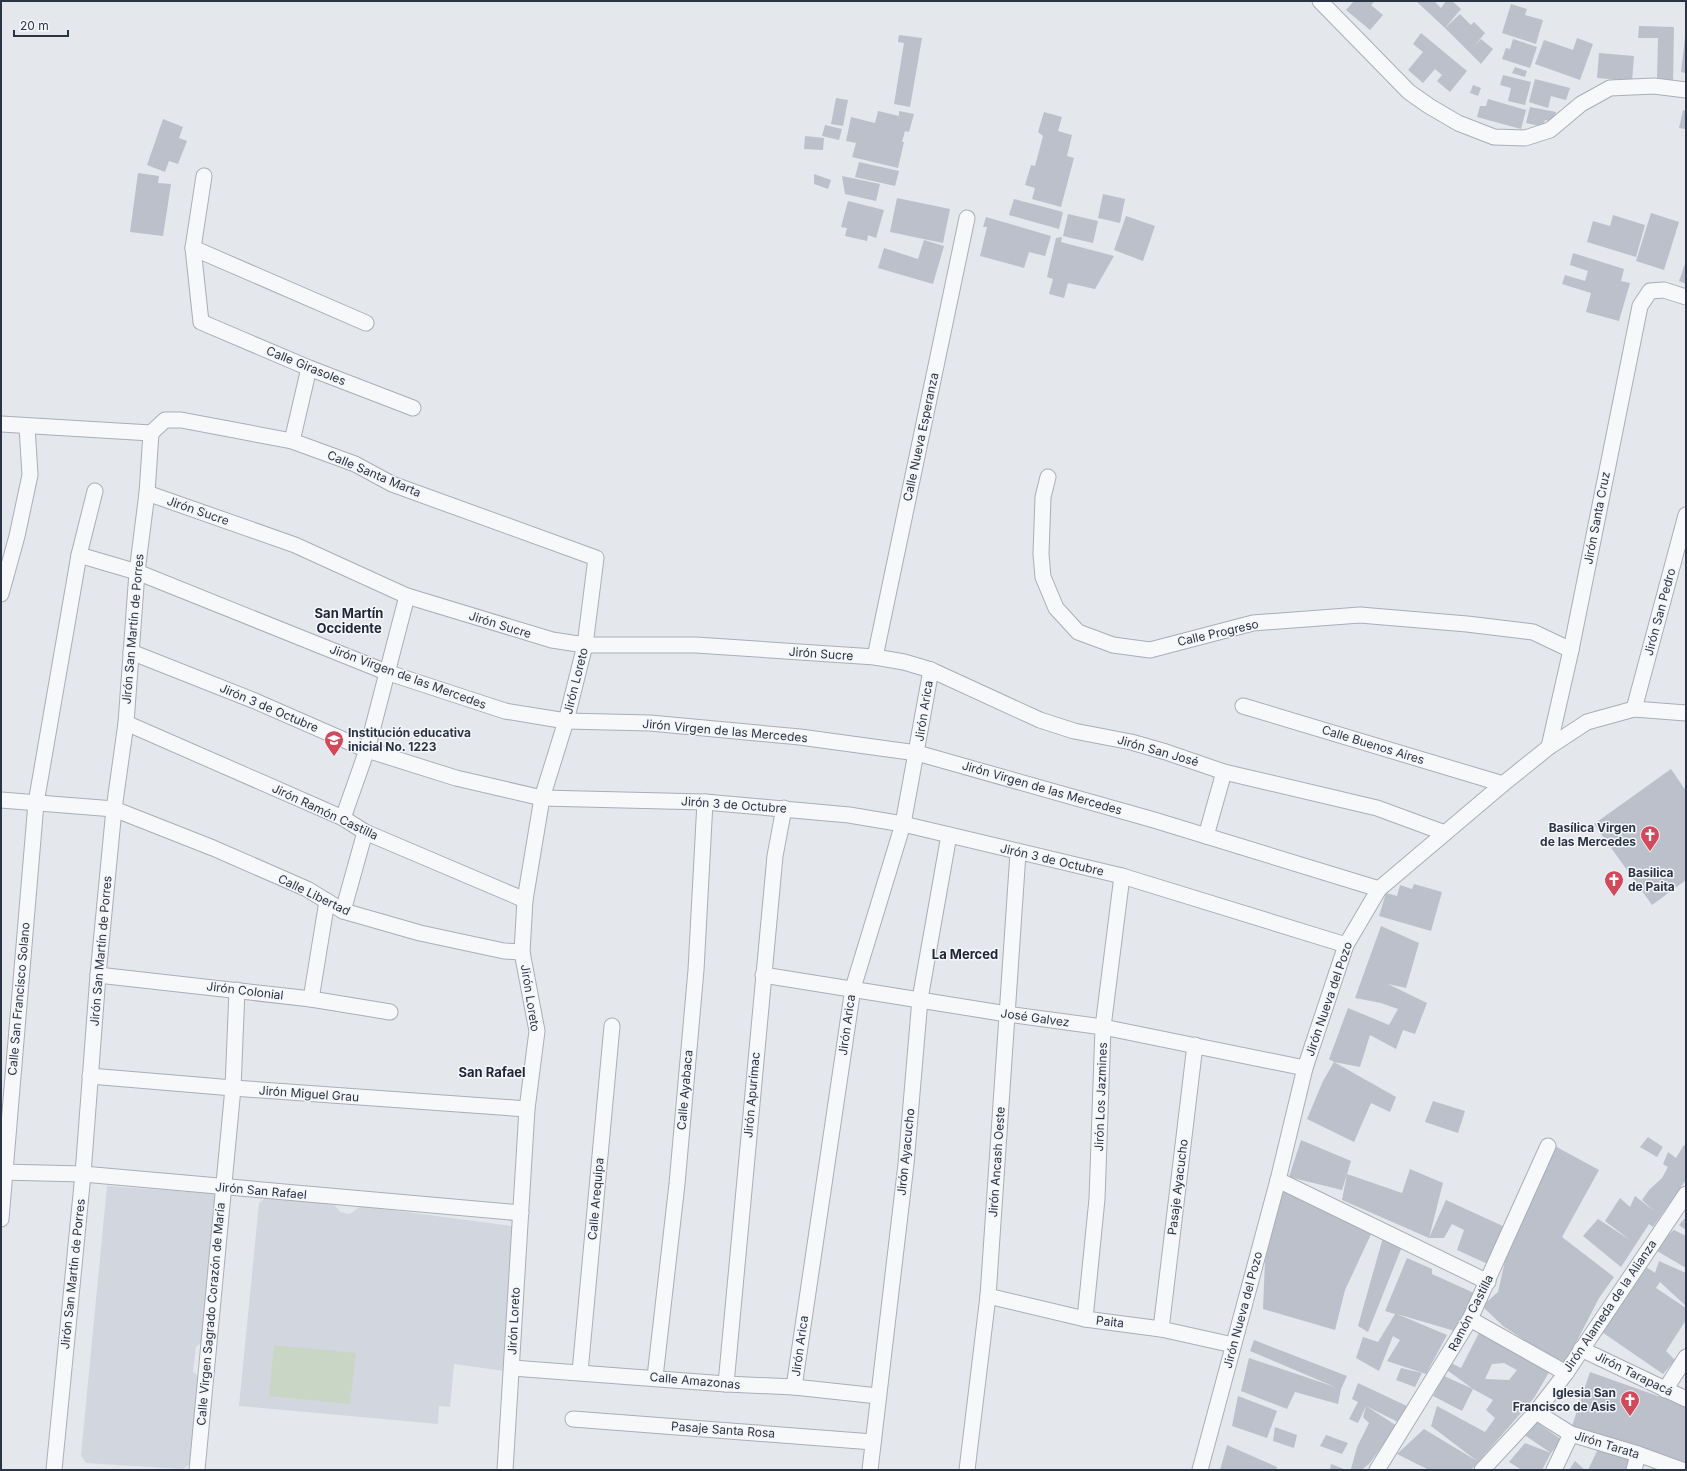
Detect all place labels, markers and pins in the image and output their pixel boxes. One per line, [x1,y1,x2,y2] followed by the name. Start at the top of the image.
[348,725,471,754] place label: Institución educativa inicial No. 1223
[323,729,345,757] school or university icon: Institución educativa inicial No. 1223
[1540,820,1636,849] place label: Basílica Virgen de las Mercedes
[1639,824,1661,852] church icon: Basílica Virgen de las Mercedes
[1628,865,1675,894] place label: Basilica de Paita
[1603,869,1625,897] church icon: Basilica de Paita
[1513,1385,1616,1414] place label: Iglesia San Francisco de Asis
[1619,1389,1641,1417] church icon: Iglesia San Francisco de Asis

